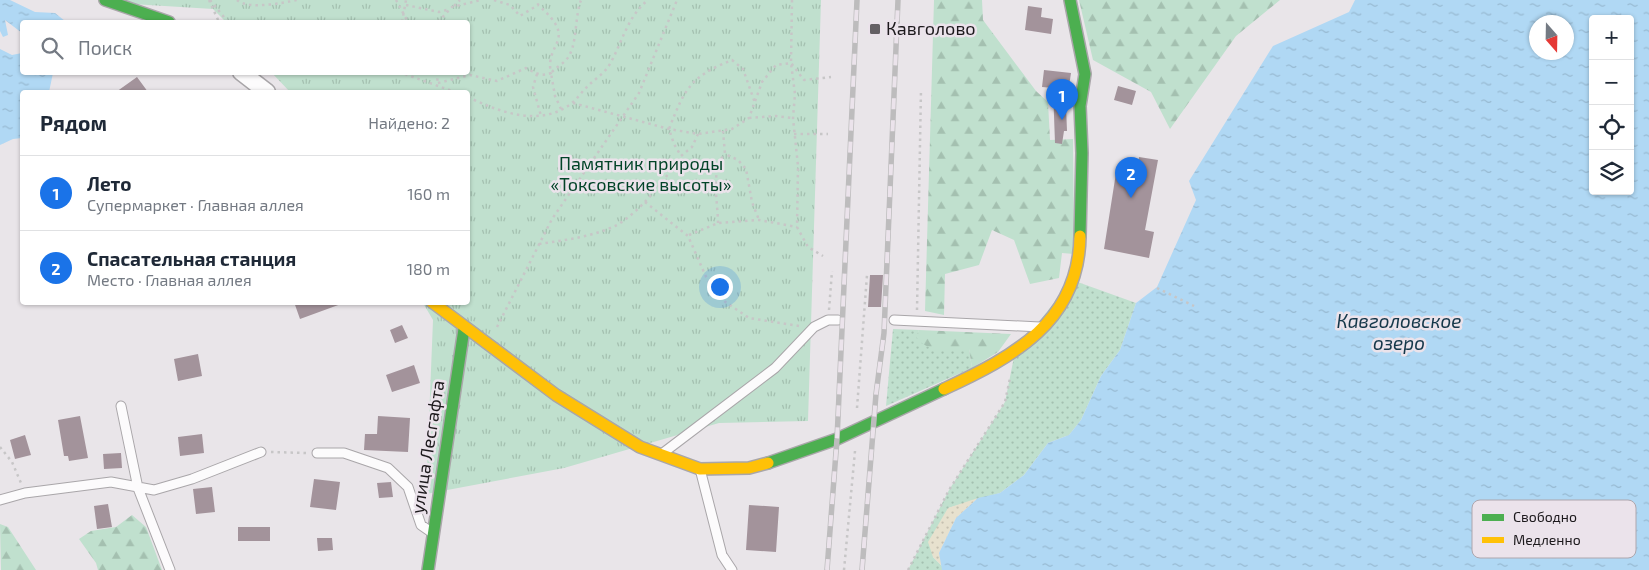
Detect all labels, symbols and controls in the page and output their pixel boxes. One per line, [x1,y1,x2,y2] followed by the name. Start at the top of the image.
[1529,15,1574,60] north arrow
[1589,15,1634,195] map controls
[1589,15,1634,60] button: +
[886,17,976,39] place label: Кавголово
[20,20,470,75] search box
[868,22,882,36] marker: Кавголово
[38,34,66,62] icon: search
[78,36,132,59] text: Поиск
[1589,60,1634,105] button: −
[1046,79,1078,120] pin: 1
[1589,105,1634,150] button: locate
[40,110,107,135] text: Рядом
[368,113,450,132] text: Найдено: 2
[1589,150,1634,195] button: layers
[550,152,732,195] park label: Памятник природы «Токсовские высоты»
[1115,157,1147,198] pin: 2
[87,172,131,195] text: Лето
[53,184,59,203] text: 1
[407,184,450,203] text: 160 m
[87,195,304,214] text: Супермаркет · Главная аллея
[87,247,296,270] text: Спасательная станция
[51,259,61,278] text: 2
[407,259,450,278] text: 180 m
[87,270,252,289] text: Место · Главная аллея
[707,274,733,300] your location
[1336,309,1462,354] water label: Кавголовское озеро
[406,379,448,515] street label: улица Лесгафта
[1472,500,1636,558] legend
[1513,508,1577,525] text: Свободно
[1513,531,1581,548] text: Медленно

